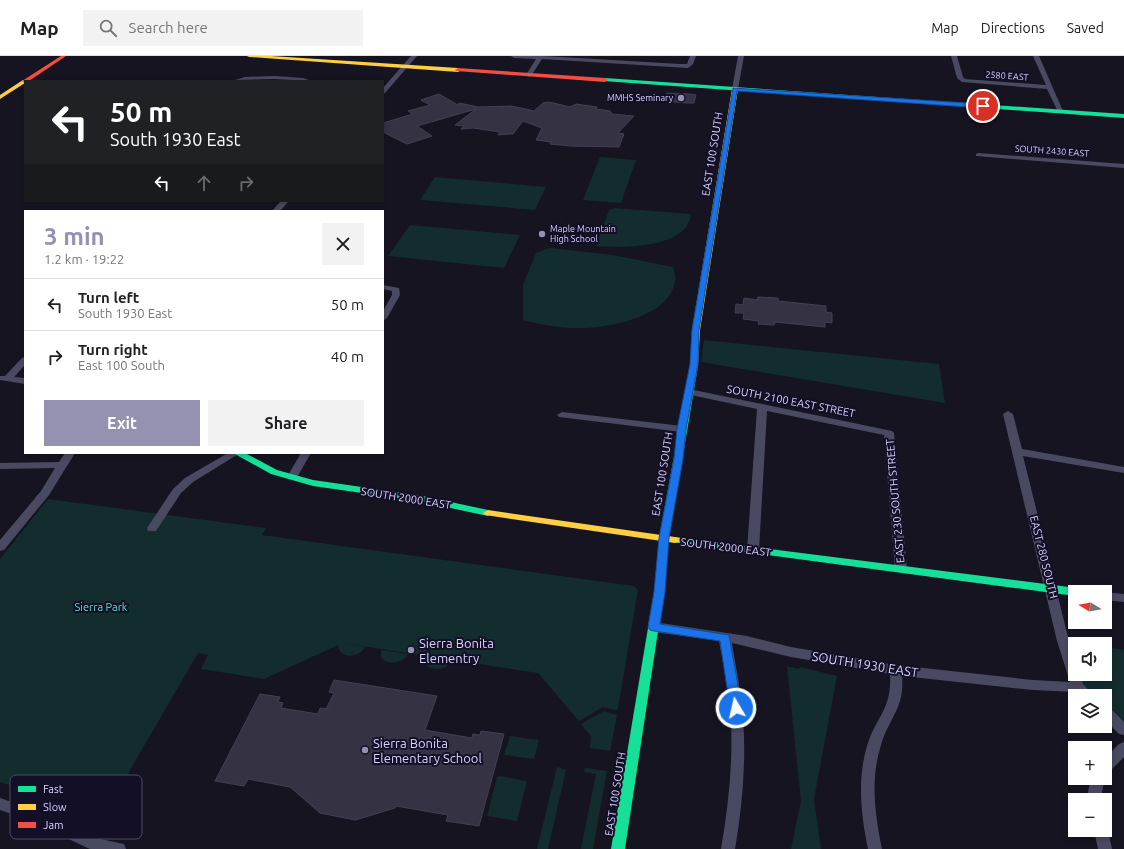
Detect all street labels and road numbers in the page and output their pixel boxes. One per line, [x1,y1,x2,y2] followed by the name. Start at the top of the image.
[985,70,1029,82] street label: 2580 EAST
[699,111,725,197] street label: EAST 100 SOUTH
[1015,143,1089,159] street label: SOUTH 2430 EAST
[726,383,856,419] street label: SOUTH 2100 EAST STREET
[649,431,675,517] street label: EAST 100 SOUTH
[884,438,906,564] street label: EAST 230 SOUTH STREET
[360,485,452,511] street label: SOUTH 2000 EAST
[1028,514,1060,600] street label: EAST 280 SOUTH
[680,536,772,558] street label: SOUTH 2000 EAST
[811,649,919,679] street label: SOUTH 1930 EAST
[602,751,628,837] street label: EAST 100 SOUTH

